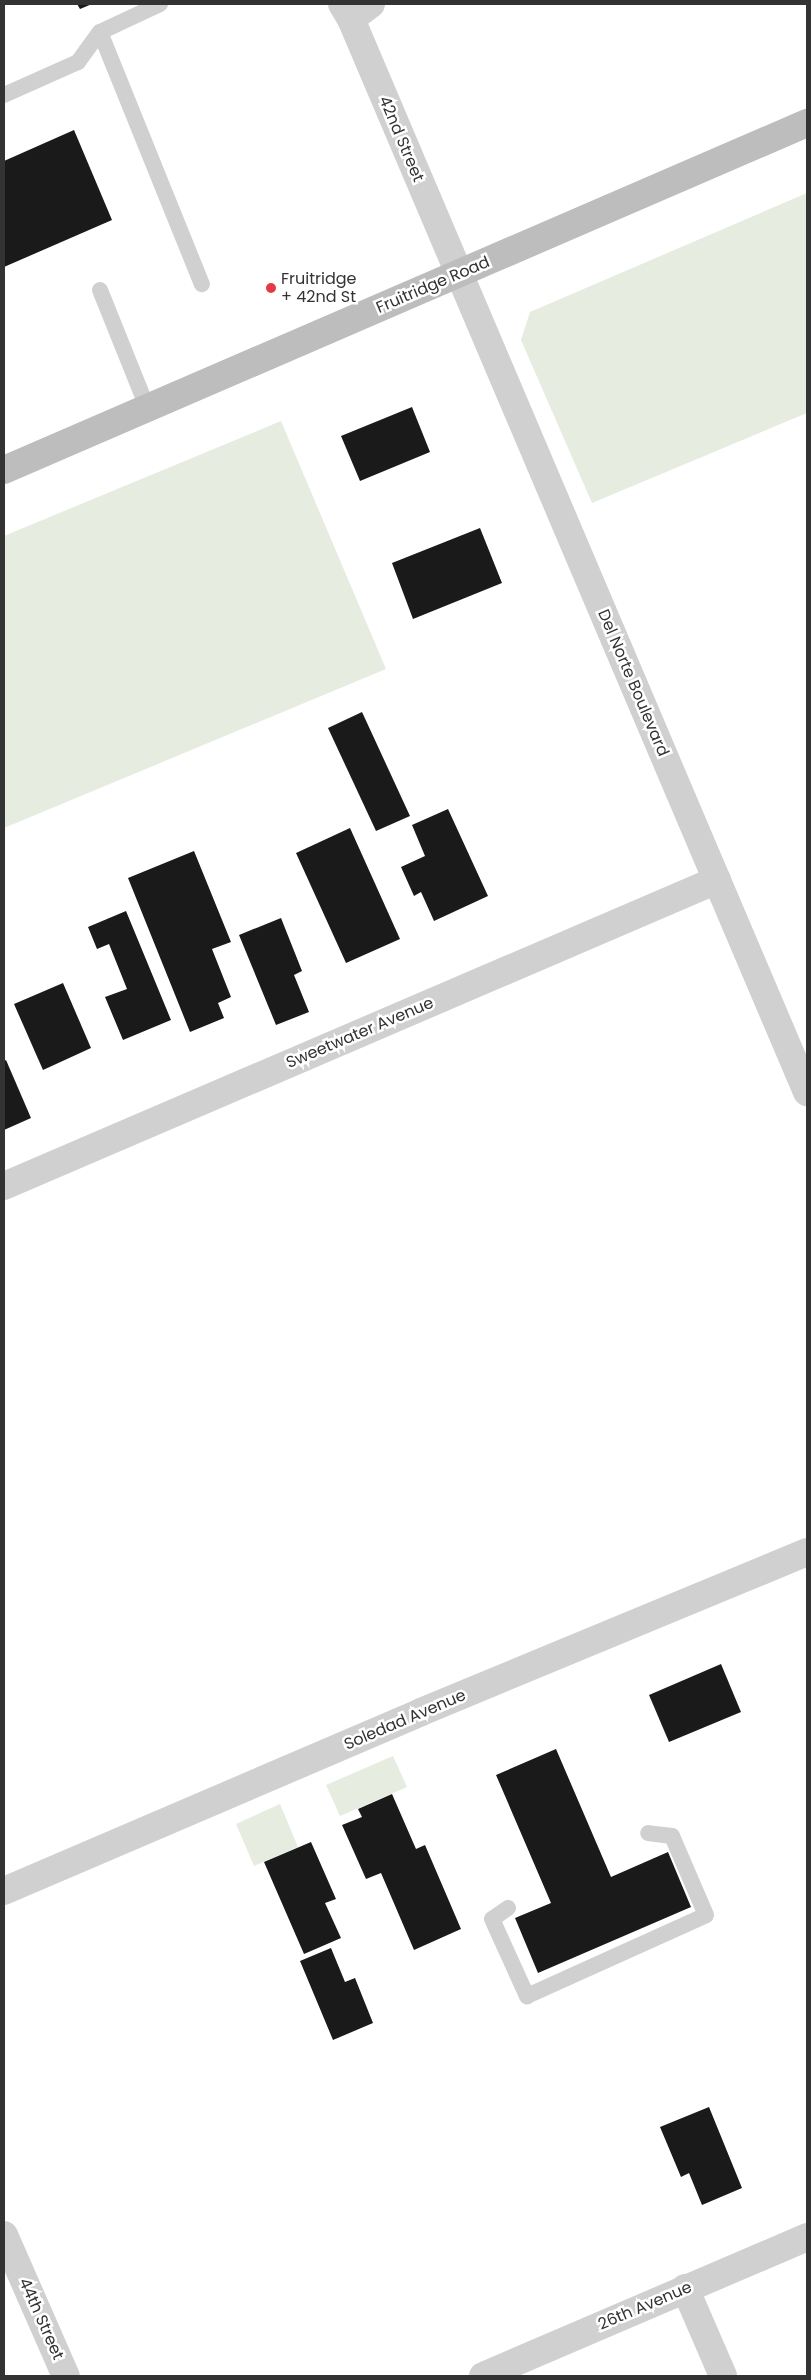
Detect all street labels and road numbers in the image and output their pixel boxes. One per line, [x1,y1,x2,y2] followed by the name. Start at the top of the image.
[374,93,428,185] street label: 42nd Street
[373,252,493,318] street label: Fruitridge Road
[593,607,673,759] street label: Del Norte Boulevard
[283,993,437,1073] street label: Sweetwater Avenue
[341,1686,469,1754] street label: Soledad Avenue
[14,2275,68,2363] street label: 44th Street
[595,2278,695,2334] street label: 26th Avenue

